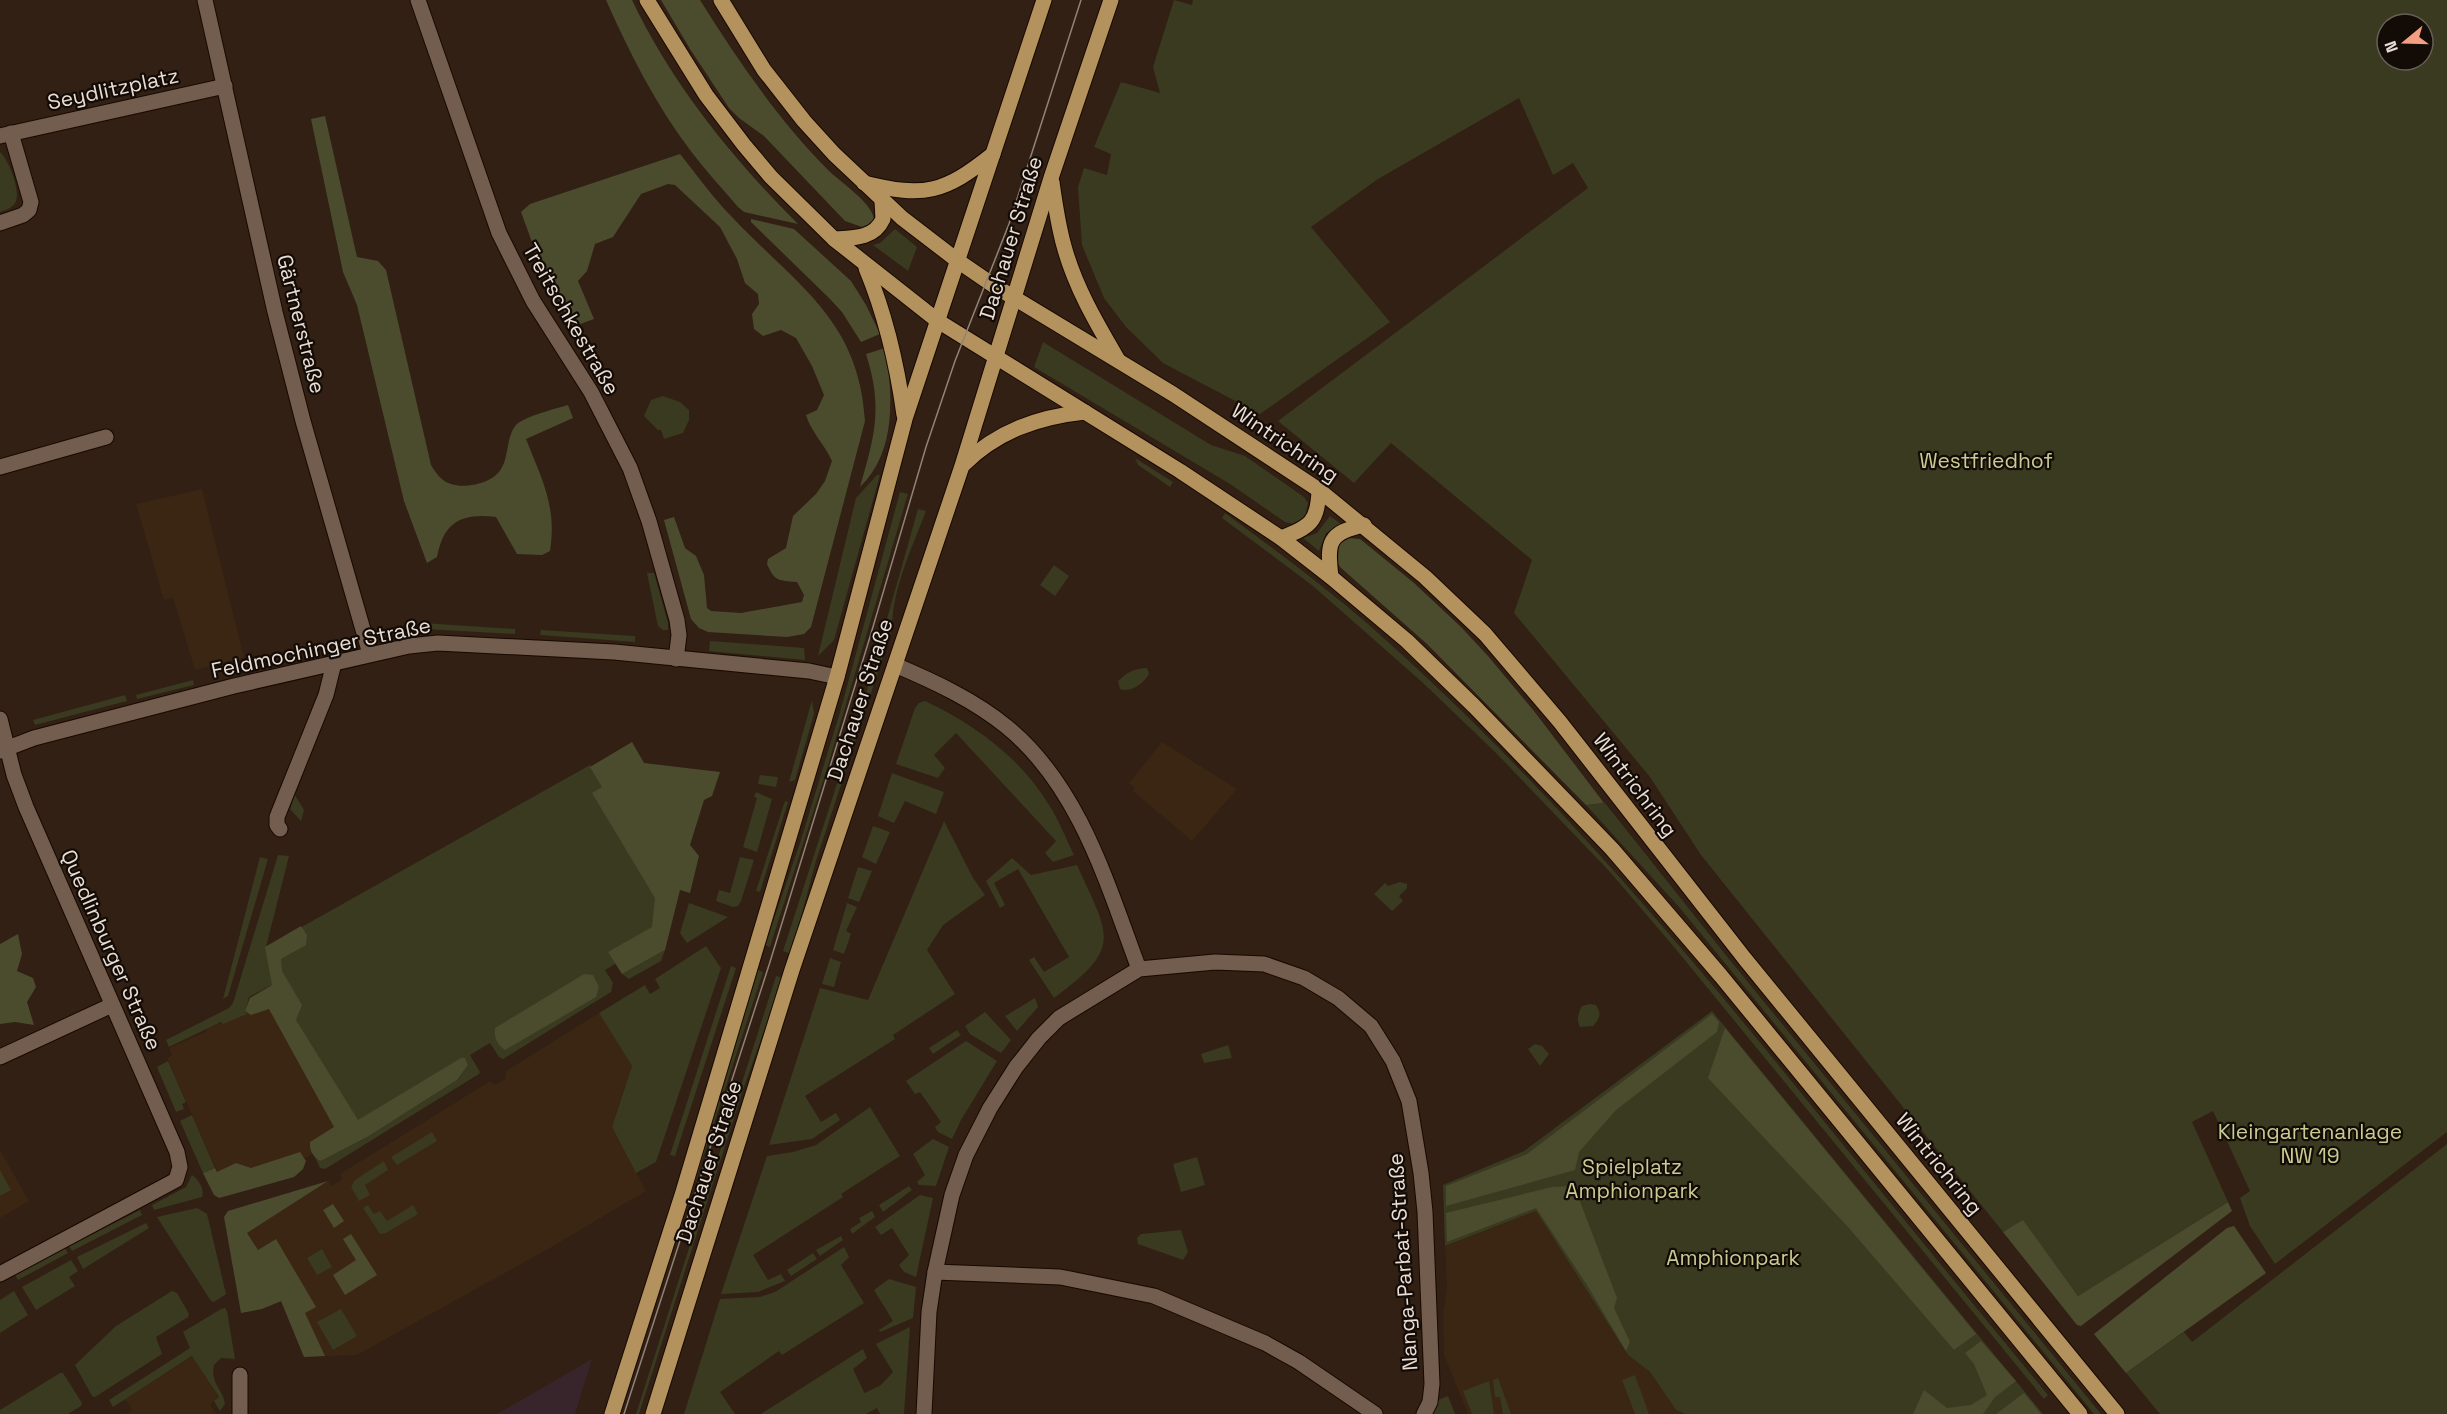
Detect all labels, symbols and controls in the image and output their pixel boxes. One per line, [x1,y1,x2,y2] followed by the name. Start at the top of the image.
[2375,12,2435,72] north arrow
[2380,38,2403,55] text: N
[45,61,181,116] street label: Seydlitzplatz
[973,153,1048,323] street label: Dachauer Straße
[517,238,626,400] street label: Treitschkestraße
[271,252,332,396] street label: Gärtnerstraße
[1226,397,1344,488] street label: Wintrichring
[1919,447,2053,474] park label: Westfriedhof
[209,611,433,684] street label: Feldmochinger Straße
[821,615,899,785] street label: Dachauer Straße
[1587,727,1683,842] street label: Wintrichring
[55,845,168,1054] street label: Quedlinburger Straße
[670,1077,748,1247] street label: Dachauer Straße
[1890,1107,1989,1220] street label: Wintrichring
[2218,1118,2402,1169] park label: Kleingartenanlage NW 19
[1381,1152,1424,1372] street label: Nanga-Parbat-Straße
[1565,1153,1699,1204] park label: Spielplatz Amphionpark
[1666,1244,1800,1271] park label: Amphionpark

